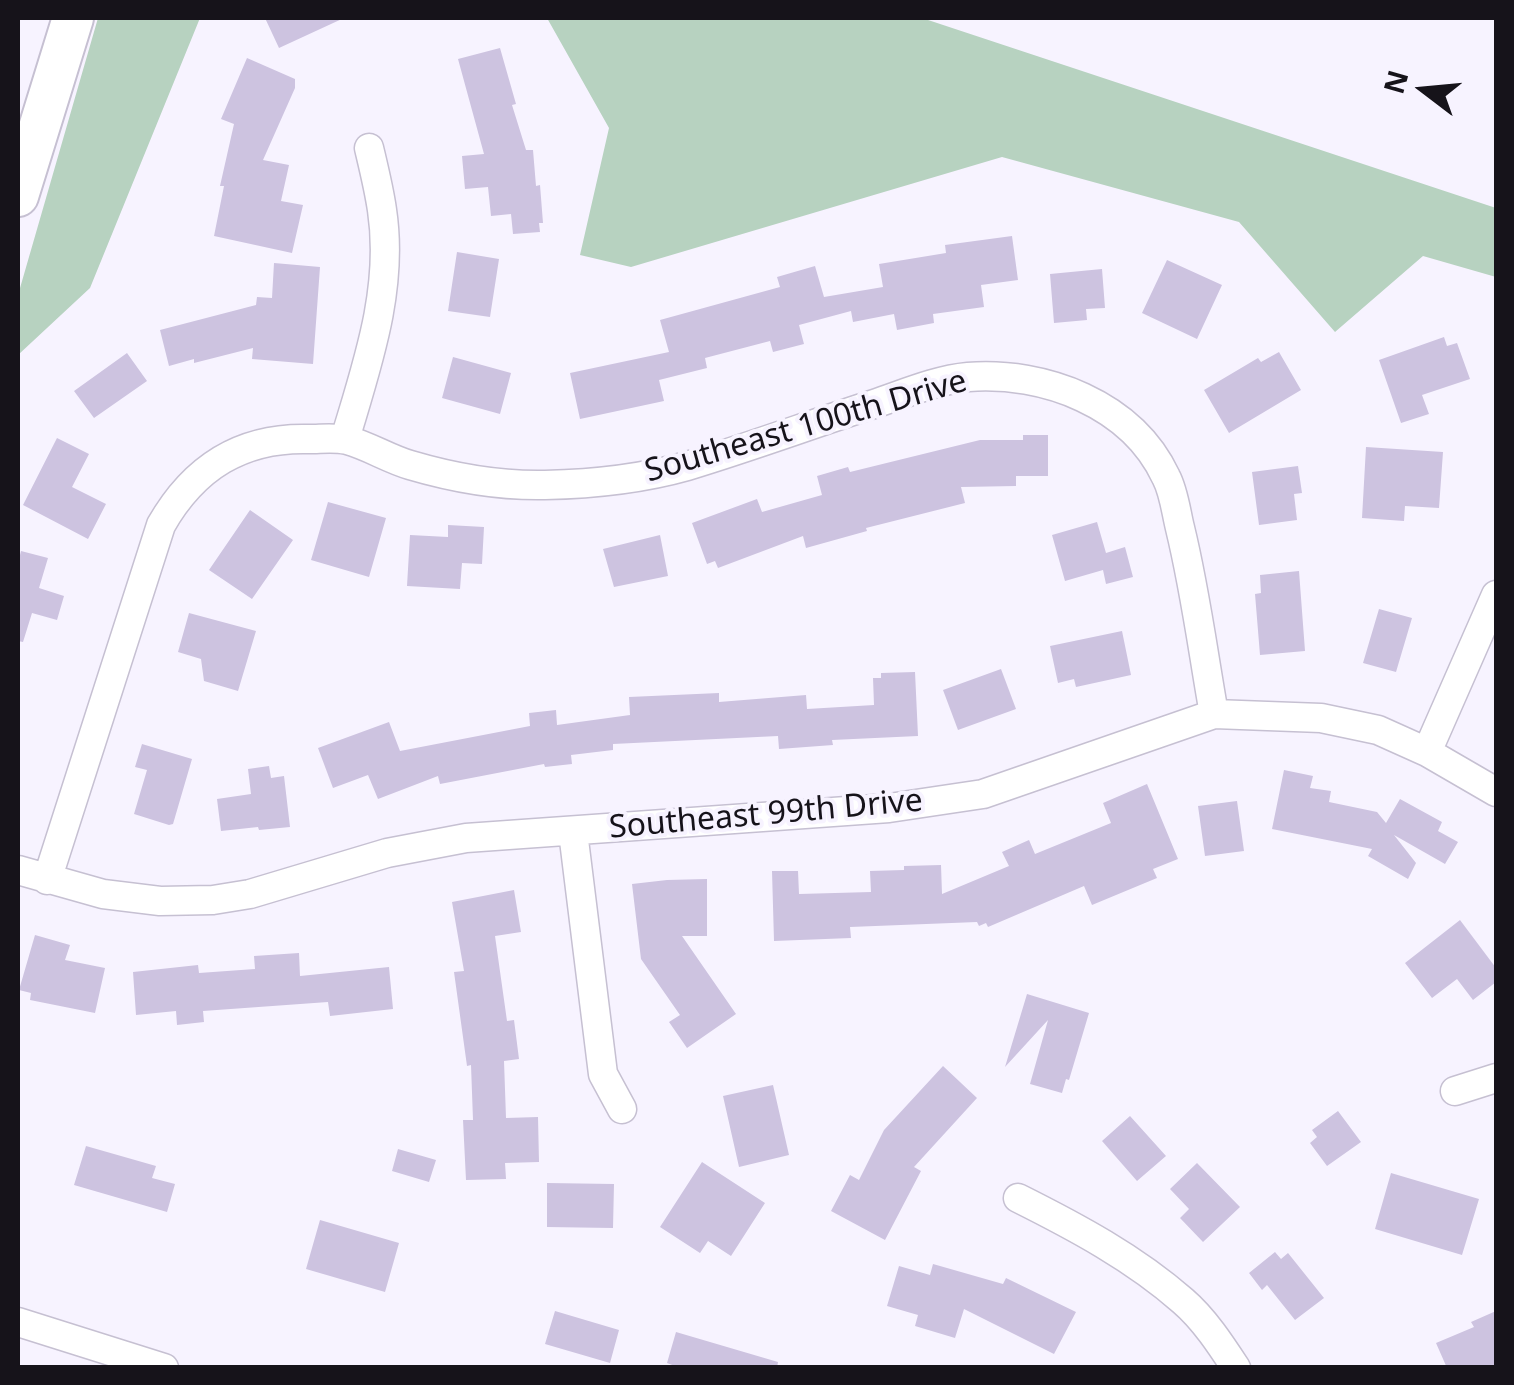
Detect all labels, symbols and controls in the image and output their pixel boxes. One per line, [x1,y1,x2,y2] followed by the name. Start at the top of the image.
[1374,40,1474,140] north arrow
[1374,66,1417,98] text: N
[641,363,971,491] street label: Southeast 100th Drive
[608,782,924,848] street label: Southeast 99th Drive

